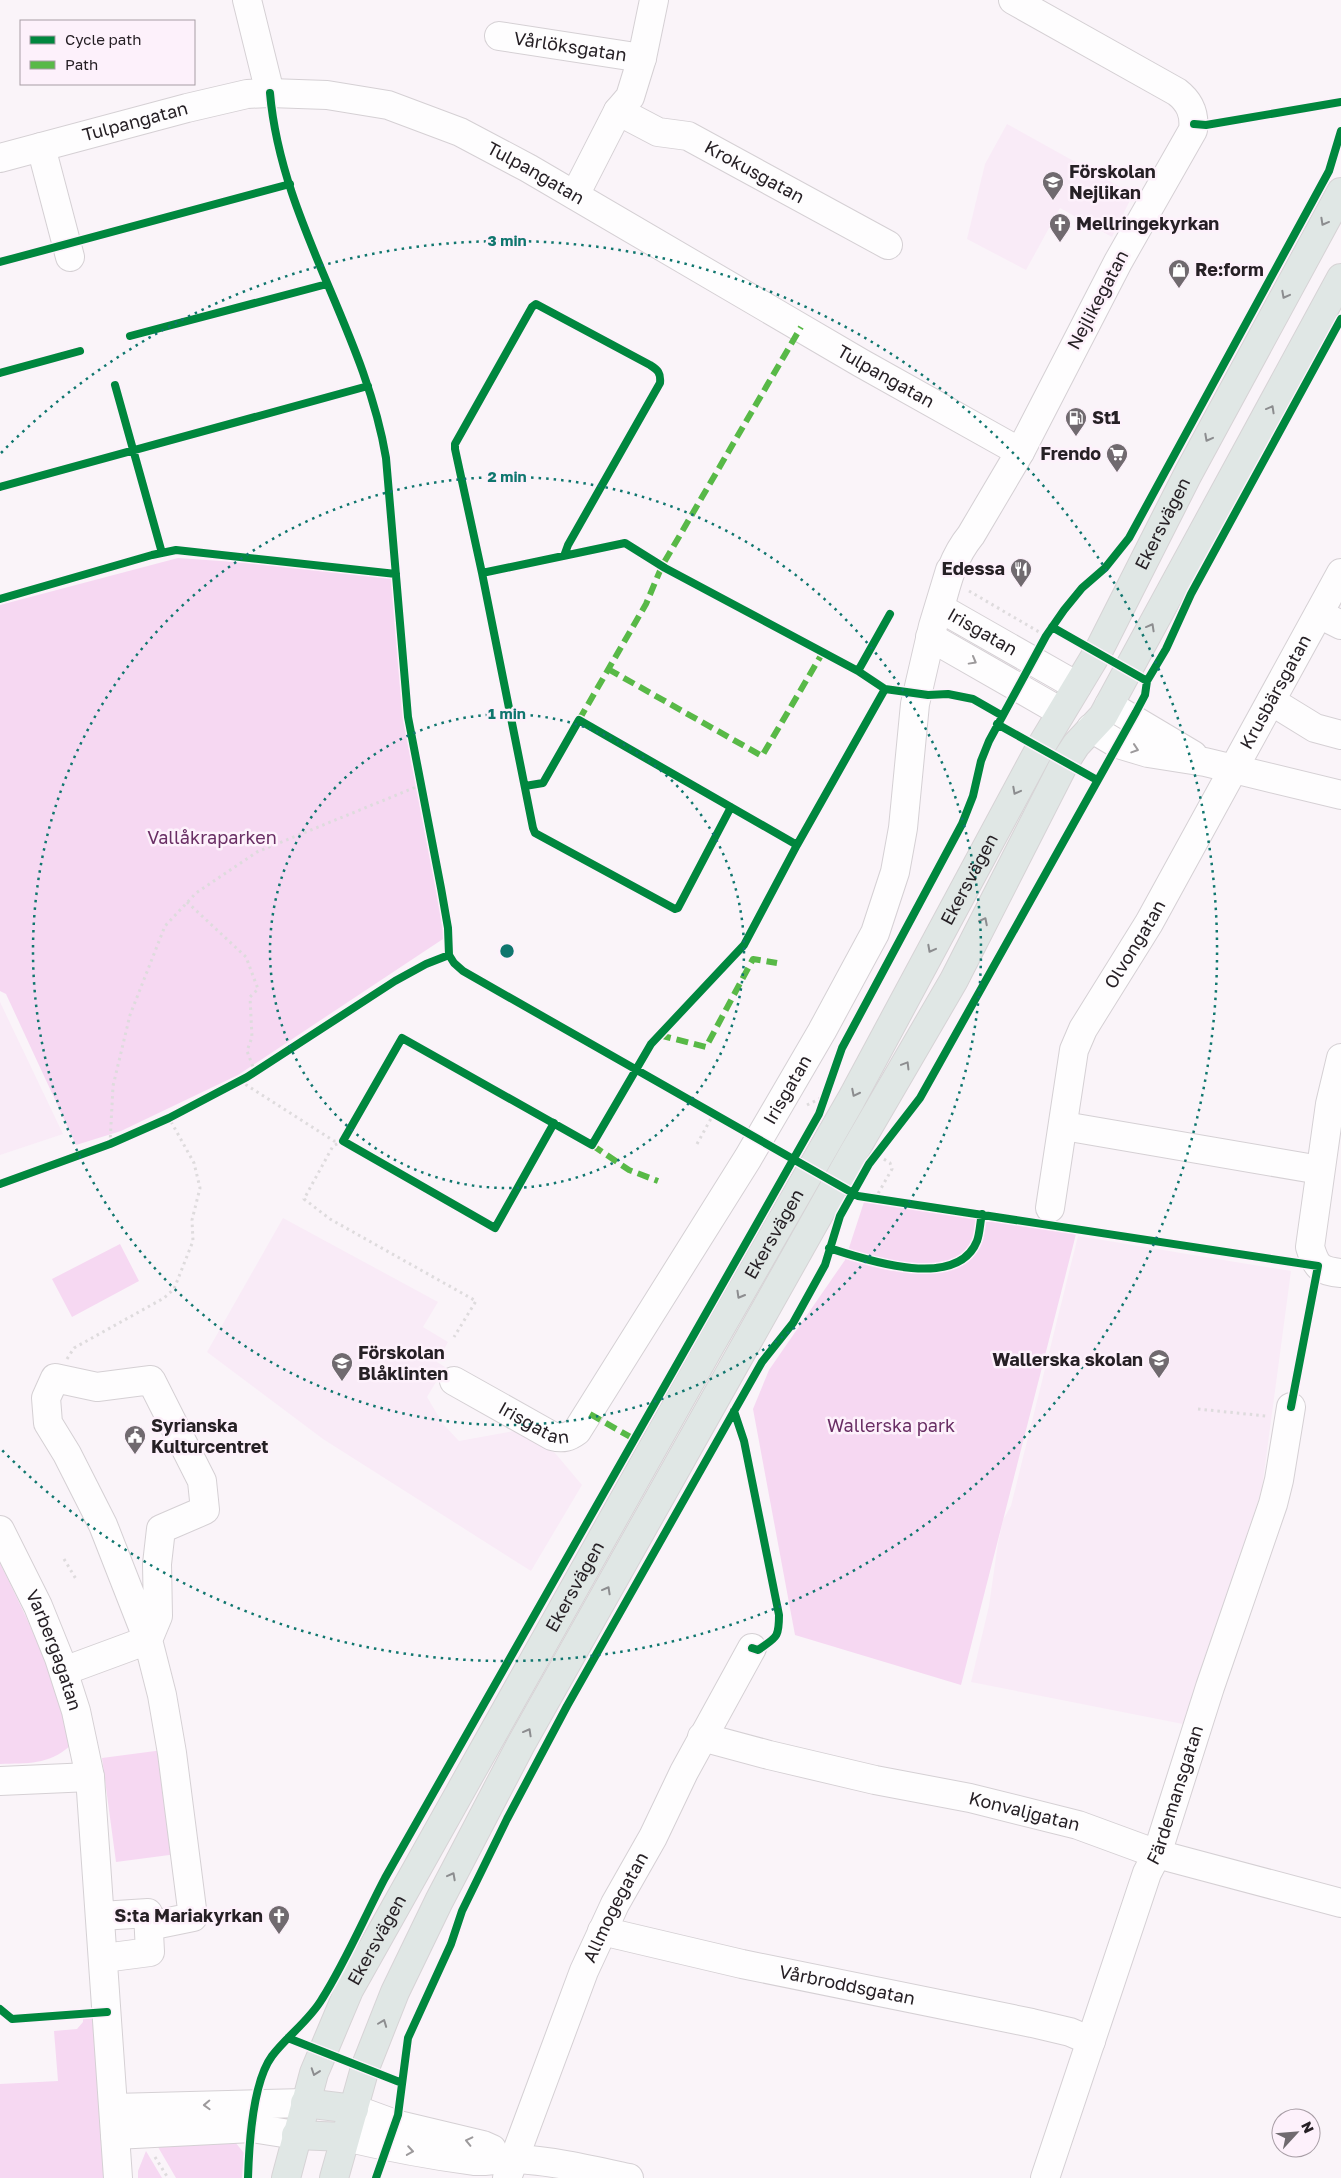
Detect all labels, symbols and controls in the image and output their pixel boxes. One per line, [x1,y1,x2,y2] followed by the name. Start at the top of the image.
[20,20,195,85] legend
[512,26,628,66] street label: Vårlöksgatan
[65,30,141,48] text: Cycle path
[65,55,98,73] text: Path
[80,96,190,145] street label: Tulpangatan
[701,135,808,207] street label: Krokusgatan
[484,136,589,209] street label: Tulpangatan
[1069,160,1156,203] place label: Förskolan Nejlikan
[1041,170,1065,201] school or university icon: Förskolan Nejlikan
[1048,212,1072,243] church icon: Mellringekyrkan
[1076,212,1219,234] place label: Mellringekyrkan
[1321,217,1331,226] one-way arrow
[487,231,527,249] text: 3 min
[1062,246,1132,353] street label: Nejlikegatan
[1167,258,1191,289] shop icon: Re:form
[1195,258,1264,280] place label: Re:form
[1281,290,1291,299] one-way arrow
[834,340,939,412] street label: Tulpangatan
[1265,405,1275,414] one-way arrow
[1064,406,1088,437] fuel station icon: St1
[1092,406,1120,428] place label: St1
[1204,433,1214,442] one-way arrow
[1040,442,1101,464] place label: Frendo
[1105,442,1129,473] supermarket icon: Frendo
[487,467,527,485] text: 2 min
[1130,474,1194,573] street label: Ekersvägen
[942,557,1005,579] place label: Edessa
[1009,557,1033,588] restaurant icon: Edessa
[944,603,1021,660] street label: Irisgatan
[1145,624,1155,633] one-way arrow
[1235,630,1315,753] street label: Krusbärsgatan
[967,655,976,665] one-way arrow
[488,704,526,722] text: 1 min
[1130,744,1139,754] one-way arrow
[1012,786,1022,795] one-way arrow
[147,826,277,848] park label: Vallåkraparken
[935,829,1002,928] street label: Ekersvägen
[1099,896,1170,992] street label: Olvongatan
[978,917,988,926] one-way arrow
[498,942,516,960] centre of rings
[927,944,937,953] one-way arrow
[758,1051,816,1128] street label: Irisgatan
[899,1061,909,1070] one-way arrow
[851,1088,861,1097] one-way arrow
[739,1185,808,1283] street label: Ekersvägen
[736,1290,746,1299] one-way arrow
[358,1341,448,1384] place label: Förskolan Blåklinten
[992,1348,1143,1370] place label: Wallerska skolan
[1147,1348,1171,1379] school or university icon: Wallerska skolan
[330,1351,354,1382] school or university icon: Förskolan Blåklinten
[495,1396,570,1448] street label: Irisgatan
[151,1414,268,1457] place label: Syrianska Kulturcentret
[827,1414,955,1436] park label: Wallerska park
[123,1424,147,1455] public building icon: Syrianska Kulturcentret
[540,1537,608,1635] street label: Ekersvägen
[22,1586,87,1713] street label: Varbergagatan
[601,1587,611,1596] one-way arrow
[1141,1722,1207,1868] street label: Färdemansgatan
[522,1728,532,1737] one-way arrow
[967,1786,1082,1835] street label: Konvaljgatan
[578,1848,652,1966] street label: Allmogegatan
[446,1872,456,1881] one-way arrow
[342,1890,410,1989] street label: Ekersvägen
[114,1904,263,1926] place label: S:ta Mariakyrkan
[267,1904,291,1935] church icon: S:ta Mariakyrkan
[777,1960,917,2009] street label: Vårbroddsgatan
[377,2019,387,2028] one-way arrow
[311,2067,321,2076] one-way arrow
[203,2100,210,2110] one-way arrow
[1271,2108,1321,2158] north arrow
[1298,2119,1318,2136] text: N
[464,2136,473,2147] one-way arrow
[406,2145,415,2155] one-way arrow

